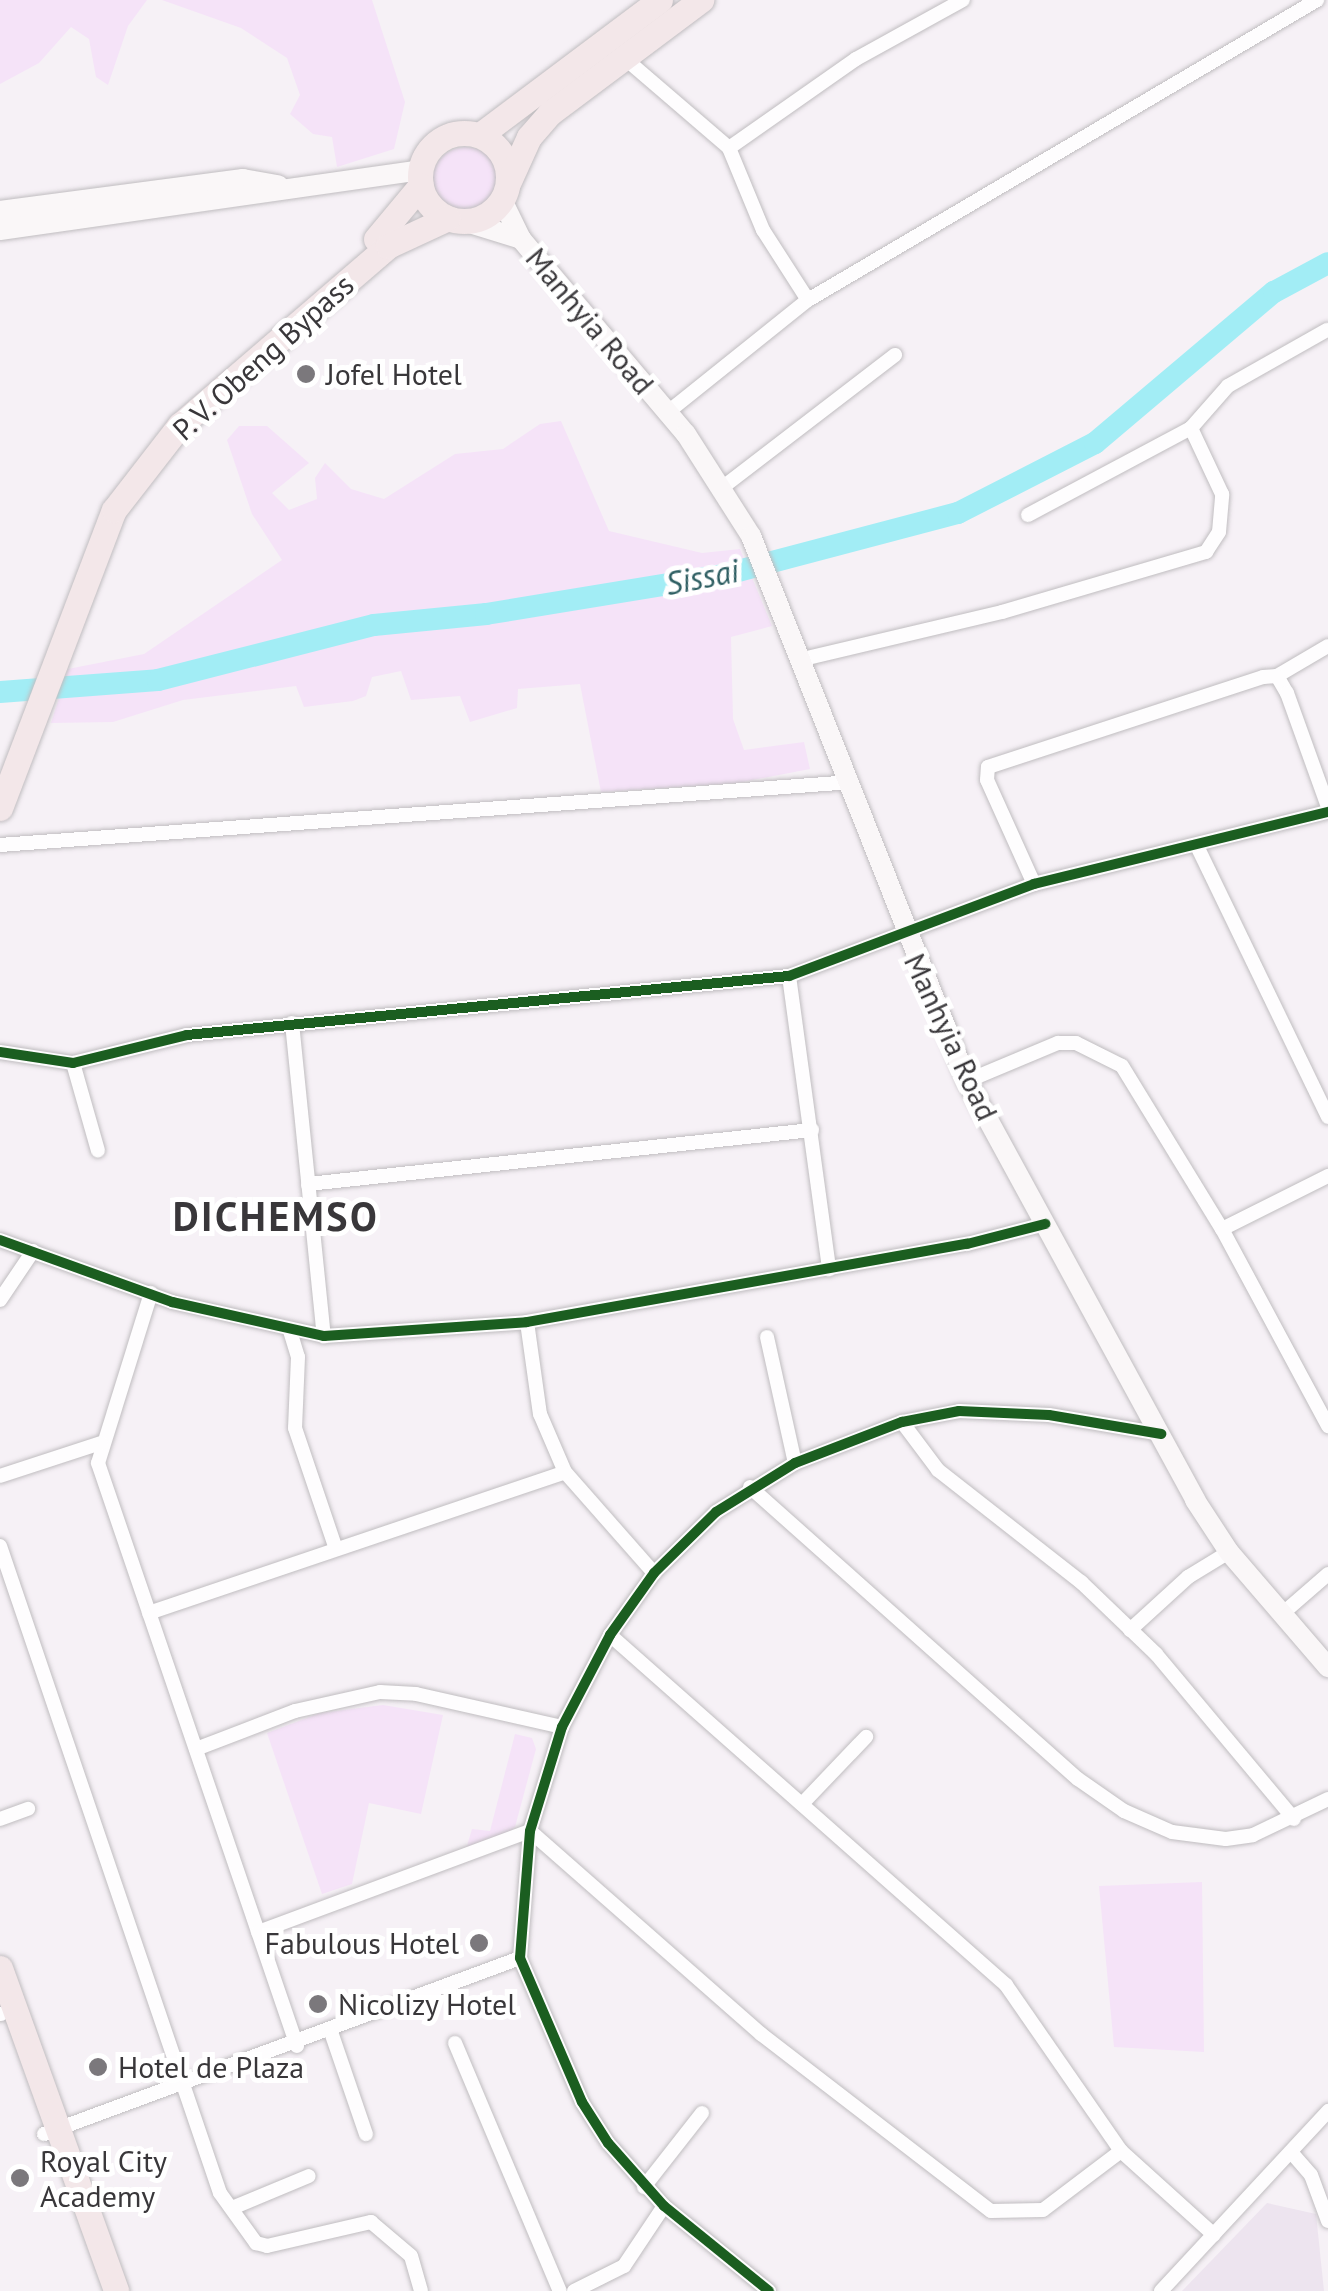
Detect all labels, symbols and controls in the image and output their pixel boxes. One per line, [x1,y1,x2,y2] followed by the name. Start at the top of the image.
[518,241,662,401] street label: Manhyia Road
[163,265,363,449] street label: P. V. Obeng Bypass
[326,356,462,392] place label: Jofel Hotel
[295,363,317,385] marker: Jofel Hotel
[662,551,742,603] water label: Sissai
[897,948,1005,1126] street label: Manhyia Road
[173,1192,379,1240] district label: DICHEMSO
[265,1925,459,1961] place label: Fabulous Hotel
[468,1932,490,1954] marker: Fabulous Hotel
[338,1986,517,2022] place label: Nicolizy Hotel
[307,1993,329,2015] marker: Nicolizy Hotel
[118,2049,304,2085] place label: Hotel de Plaza
[87,2056,109,2078] marker: Hotel de Plaza
[40,2143,167,2214] place label: Royal City Academy
[9,2167,31,2189] marker: Royal City Academy

